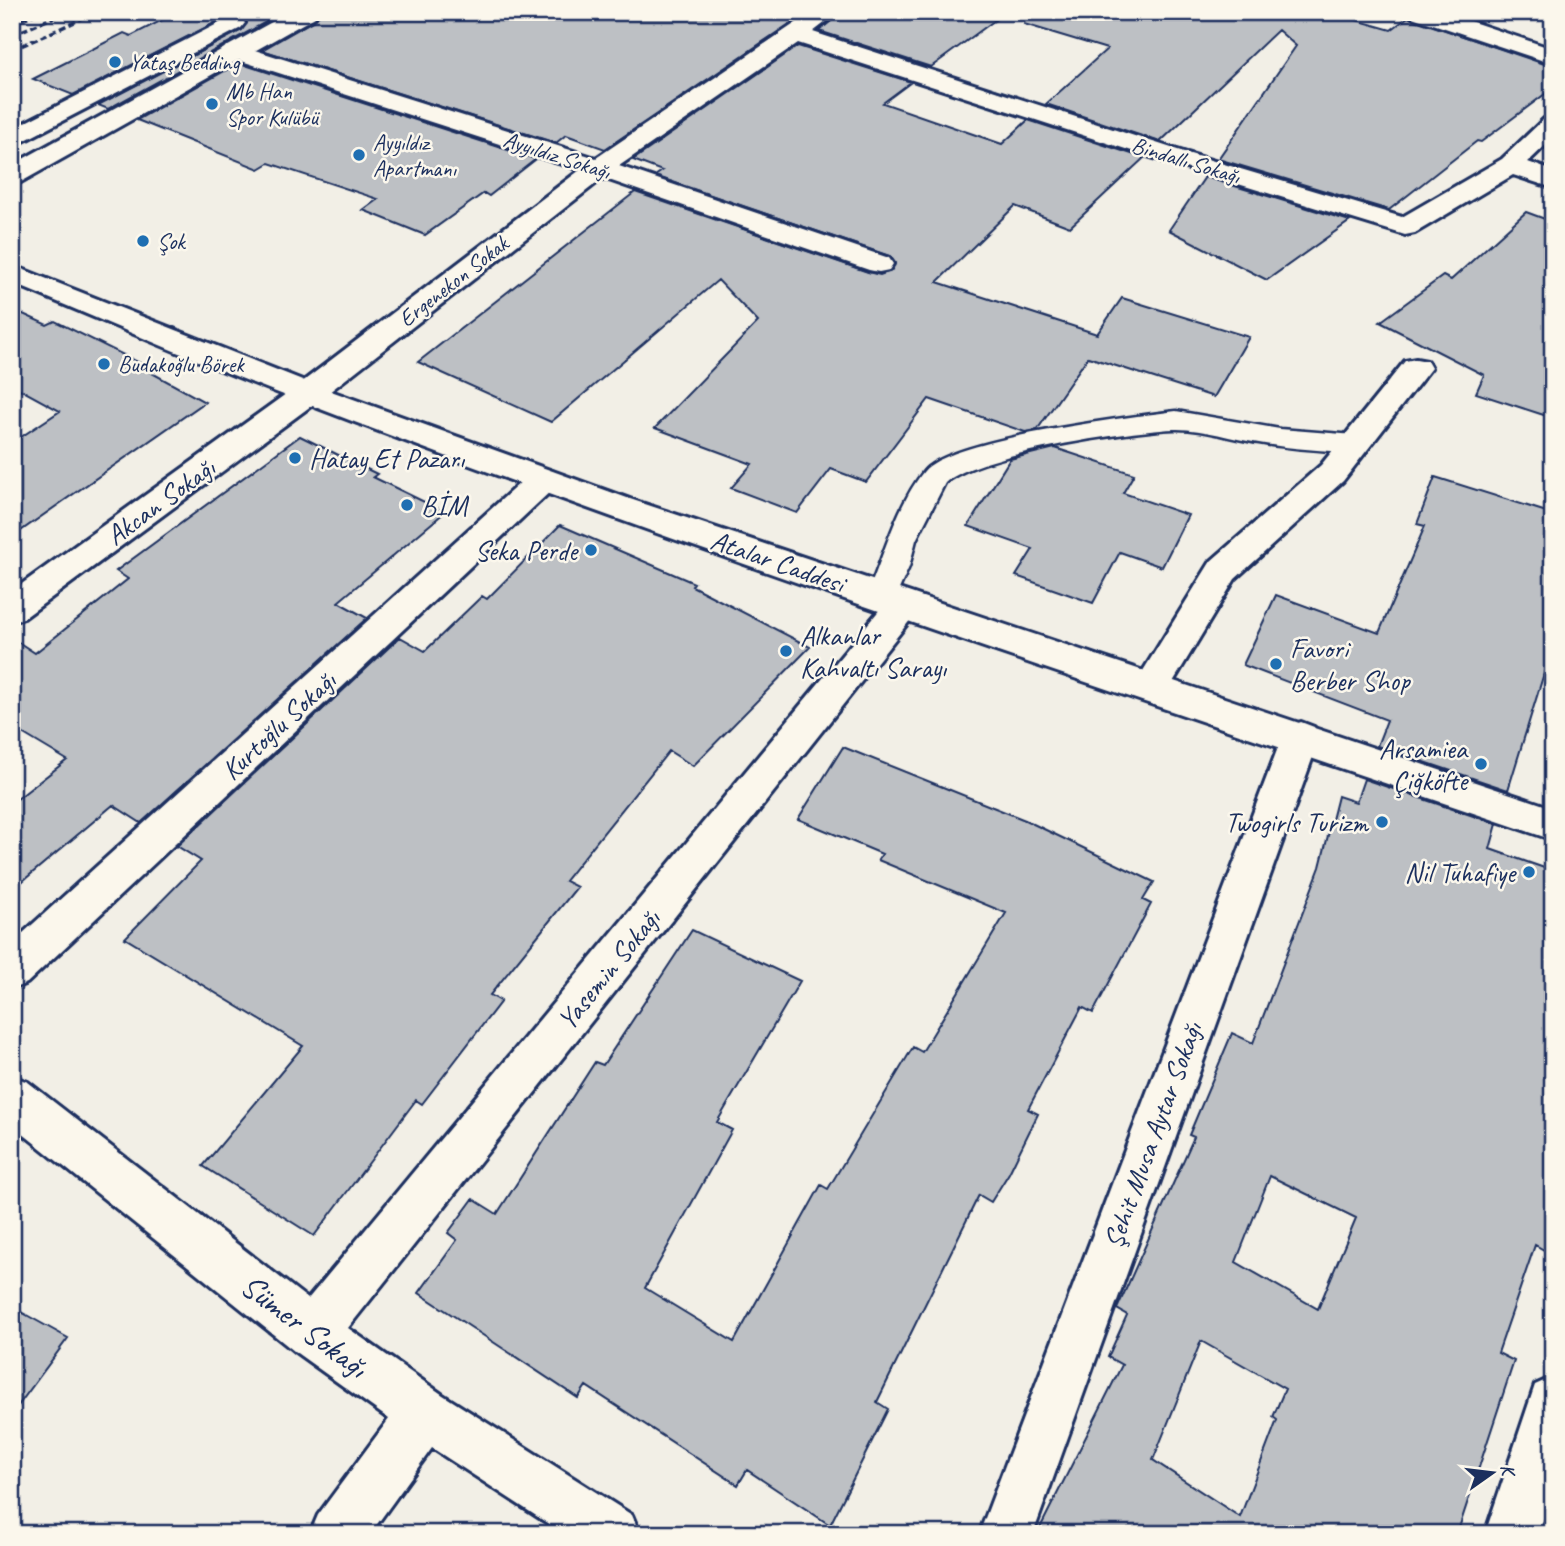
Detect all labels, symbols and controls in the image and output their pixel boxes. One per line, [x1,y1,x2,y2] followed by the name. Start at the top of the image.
[129,48,241,77] place label: Yataş Bedding
[107,54,123,70] marker: Yataş Bedding
[226,77,320,132] place label: Mb Han Spor Kulübü
[204,96,220,112] marker: Mb Han Spor Kulübü
[500,125,615,187] street label: Ayyıldız Sokağı
[373,128,458,183] place label: Ayyıldız Apartmanı
[1128,130,1245,191] street label: Bindallı Sokağı
[351,147,367,163] marker: Ayyıldız Apartmanı
[157,227,186,256] place label: Şok
[393,229,515,333] street label: Ergenekon Sokak
[135,233,151,249] marker: Şok
[118,350,245,379] place label: Budakoğlu Börek
[96,356,112,372] marker: Budakoğlu Börek
[309,441,466,476] place label: Hatay Et Pazarı
[99,449,223,553] street label: Akcan Sokağı
[287,450,303,466] marker: Hatay Et Pazarı
[421,488,470,523] place label: BİM
[399,497,415,513] marker: BİM
[706,522,853,602] street label: Atalar Caddesi
[475,533,579,568] place label: Seka Perde
[583,542,599,558] marker: Seka Perde
[800,618,948,685] place label: Alkanlar Kahvaltı Sarayı
[1290,631,1411,698] place label: Favori Berber Shop
[778,643,794,659] marker: Alkanlar Kahvaltı Sarayı
[1268,656,1284,672] marker: Favori Berber Shop
[214,662,344,787] street label: Kurtoğlu Sokağı
[1379,731,1469,799] place label: Arsamiea Çiğköfte
[1473,756,1489,772] marker: Arsamiea Çiğköfte
[1225,805,1370,840] place label: Twogirls Turizm
[1374,814,1390,830] marker: Twogirls Turizm
[1405,855,1517,890] place label: Nil Tuhafiye
[1521,864,1537,880] marker: Nil Tuhafiye
[549,901,669,1037] street label: Yasemin Sokağı
[1095,1016,1210,1253] street label: Şehit Musa Aytar Sokağı
[232,1264,378,1388] street label: Sümer Sokağı
[1456,1438,1526,1508] north arrow
[1495,1462,1521,1481] text: K

